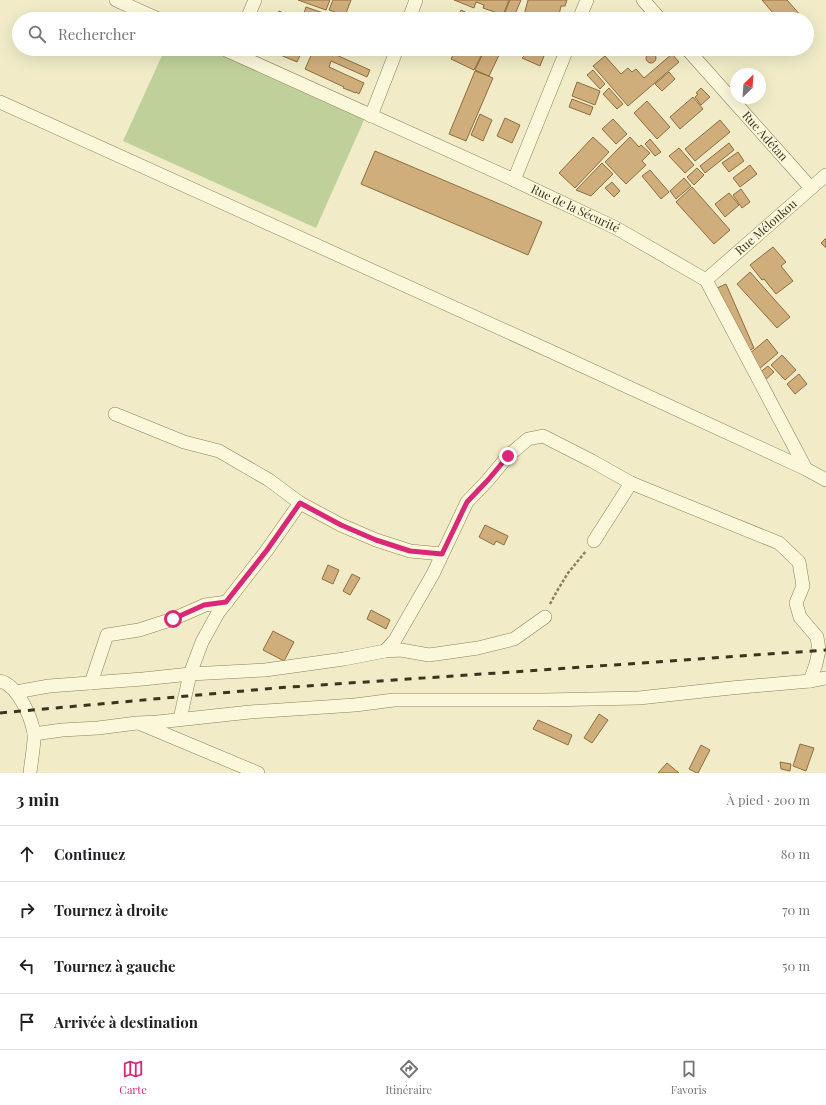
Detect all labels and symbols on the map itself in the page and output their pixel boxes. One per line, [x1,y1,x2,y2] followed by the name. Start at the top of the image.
[730,68,766,104] north arrow
[739,107,792,164] street label: Rue Adétan
[529,180,623,236] street label: Rue de la Sécurité
[731,195,800,258] street label: Rue Mélonkou
[499,447,517,465] route end
[164,610,182,628] route start

